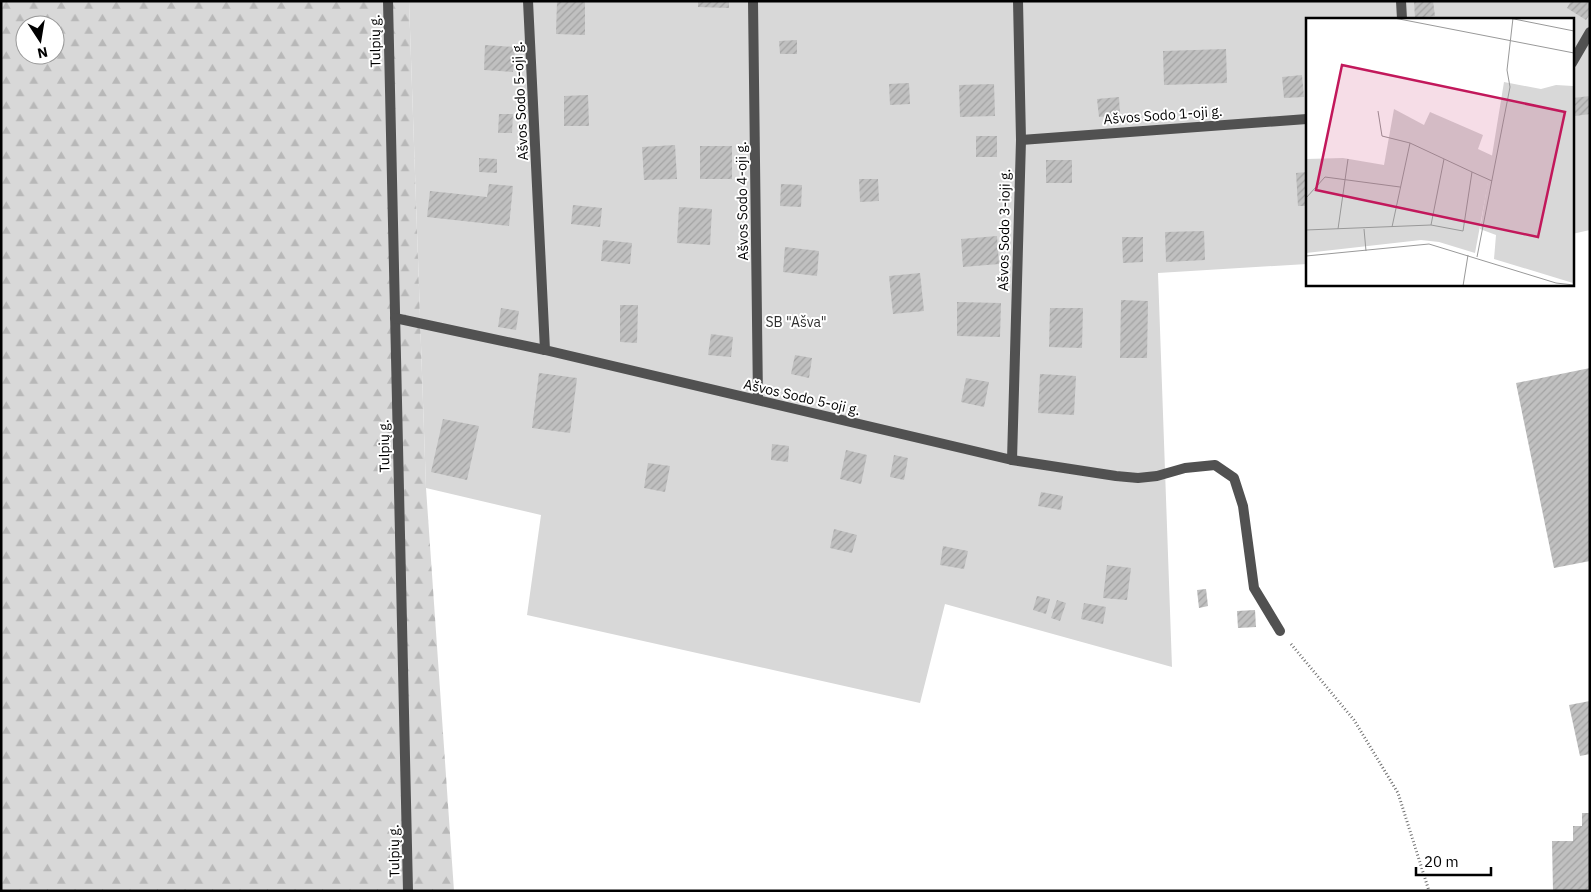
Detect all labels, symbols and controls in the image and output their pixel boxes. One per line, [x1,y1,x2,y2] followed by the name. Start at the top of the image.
[366,14,384,68] street label: Tulpių g.
[15,15,65,65] north arrow
[1306,18,1574,285] inset map
[508,41,532,161] street label: Ašvos Sodo 5-oji g.
[36,43,50,63] text: N
[1103,102,1223,128] street label: Ašvos Sodo 1-oji g.
[732,141,752,261] street label: Ašvos Sodo 4-oji g.
[994,169,1014,291] street label: Ašvos Sodo 3-ioji g.
[765,313,827,331] park label: SB "Ašva"
[742,375,862,419] street label: Ašvos Sodo 5-oji g.
[375,419,393,473] street label: Tulpių g.
[385,824,403,878] street label: Tulpių g.
[1416,844,1491,876] scale bar
[1424,852,1459,871] text: 20 m

